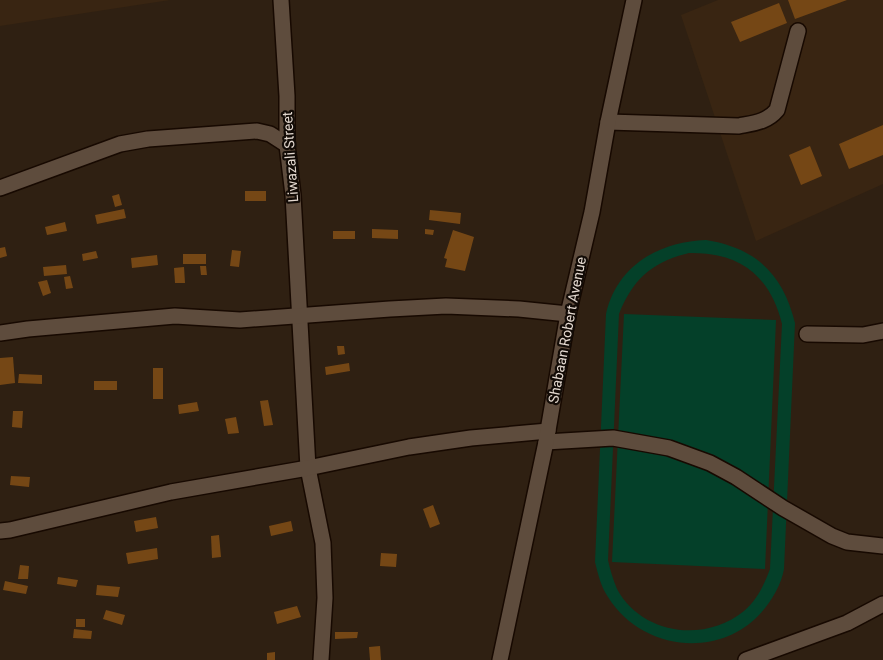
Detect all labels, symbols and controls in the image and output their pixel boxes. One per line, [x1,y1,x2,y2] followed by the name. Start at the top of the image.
[279,111,301,203] street label: Liwazali Street
[545,255,589,405] street label: Shabaan Robert Avenue

